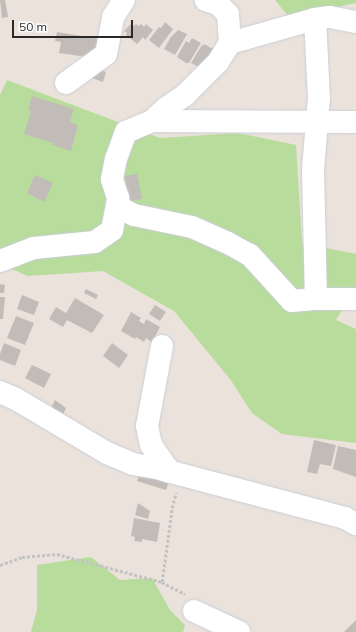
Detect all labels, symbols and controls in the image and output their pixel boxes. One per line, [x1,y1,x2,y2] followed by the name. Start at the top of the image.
[14,12,135,38] scale bar
[19,19,47,34] text: 50 m

